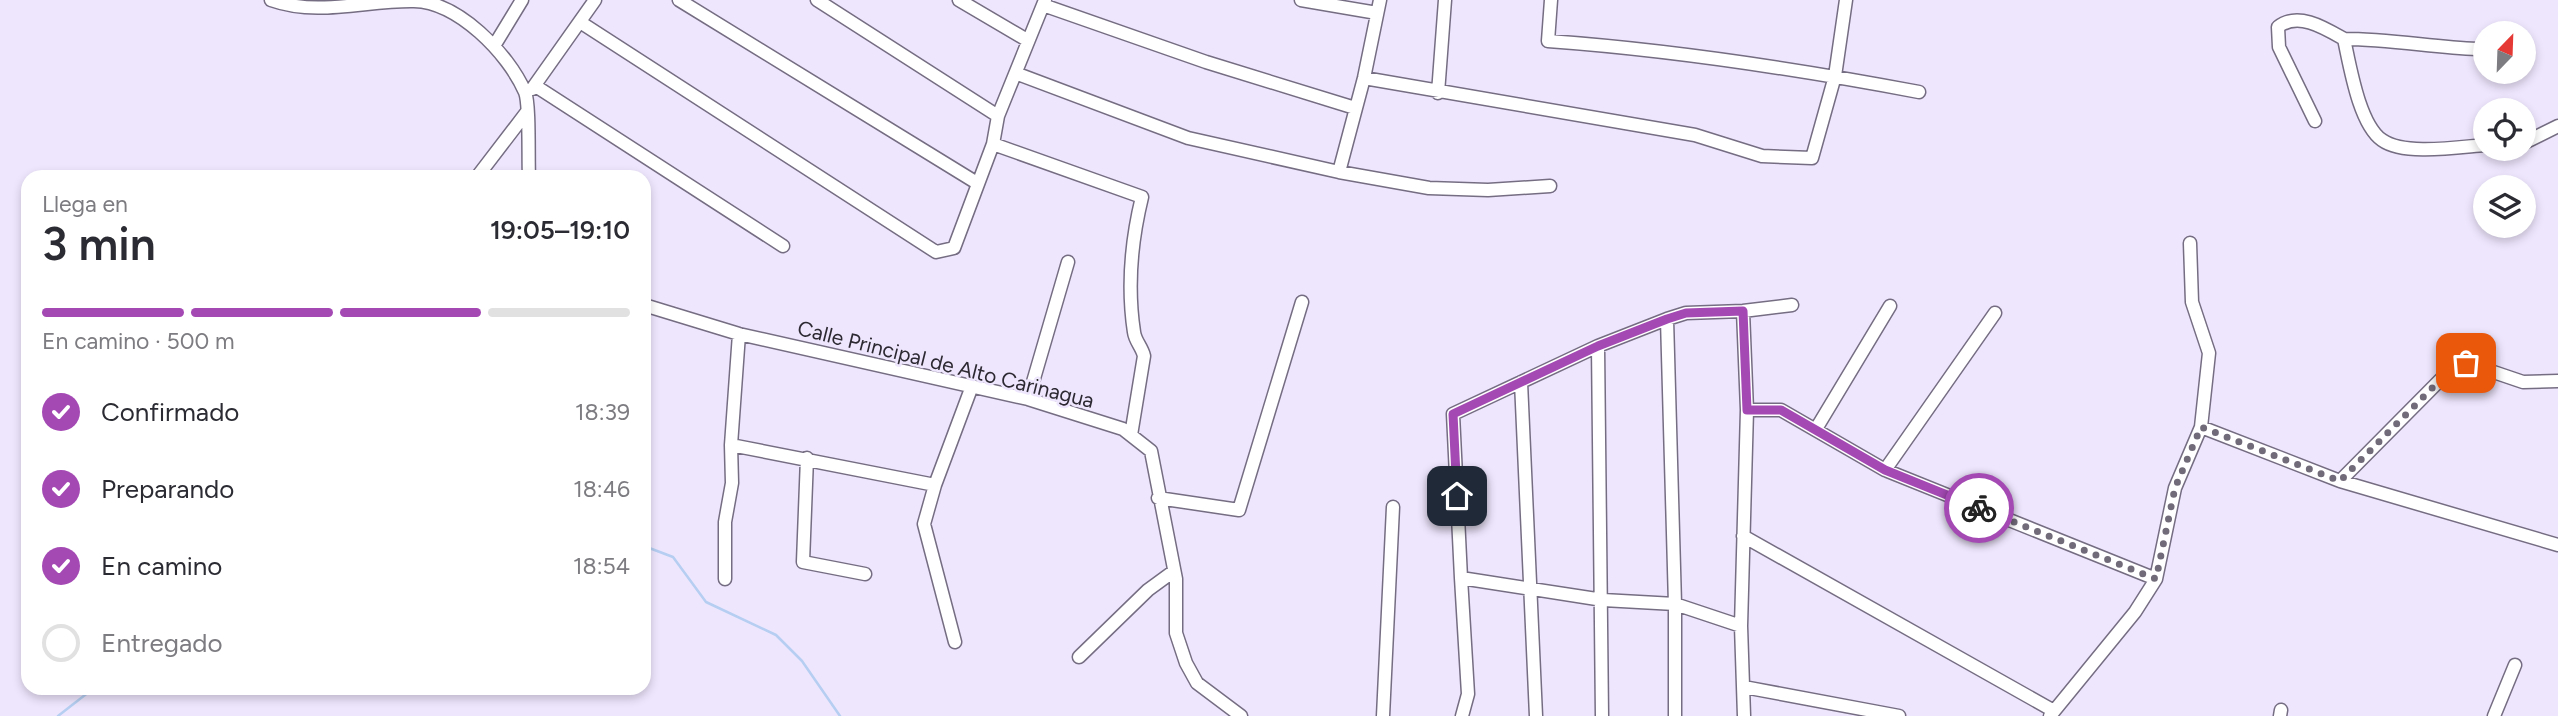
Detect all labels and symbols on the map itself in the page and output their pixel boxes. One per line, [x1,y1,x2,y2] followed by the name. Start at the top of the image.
[2473,21,2536,84] north arrow
[795,315,1097,413] street label: Calle Principal de Alto Carinagua
[2436,333,2496,393] pin
[1427,466,1487,526] pin
[1944,473,2014,543] courier

